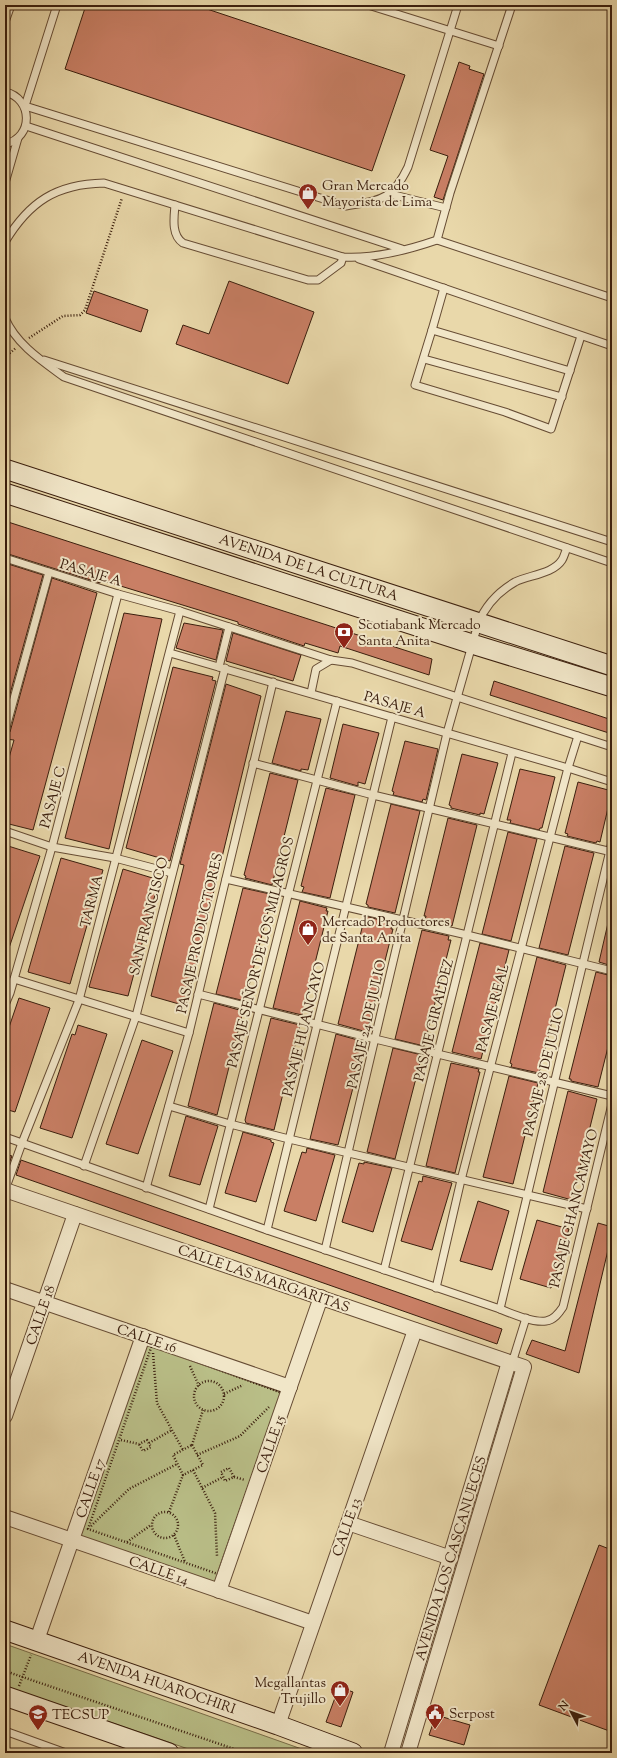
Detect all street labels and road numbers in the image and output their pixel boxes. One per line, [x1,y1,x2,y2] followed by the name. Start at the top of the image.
[216,530,401,608] street label: AVENIDA DE LA CULTURA
[57,555,124,593] street label: PASAJE A
[361,688,428,724] street label: PASAJE A
[36,764,72,831] street label: PASAJE C
[224,835,300,1070] street label: PASAJE SEÑOR DE LOS MILAGROS
[173,851,229,1016] street label: PASAJE PRODUCTORES
[126,855,174,978] street label: SAN FRANCISCO
[77,872,109,930] street label: TARMA
[410,957,460,1084] street label: PASAJE GIRALDEZ
[343,958,393,1091] street label: PASAJE 24 DE JULIO
[279,960,331,1099] street label: PASAJE HUANCAYO
[473,962,515,1055] street label: PASAJE REAL
[519,1006,571,1139] street label: PASAJE 28 DE JULIO
[546,1127,604,1290] street label: PASAJE CHANCAMAYO
[175,1241,352,1319] street label: CALLE LAS MARGARITAS
[22,1283,61,1348] street label: CALLE 18
[114,1320,179,1359] street label: CALLE 16
[253,1413,291,1476] street label: CALLE 15
[411,1454,493,1663] street label: AVENIDA LOS CASCANUECES
[72,1456,111,1521] street label: CALLE 17
[329,1495,367,1560] street label: CALLE 13
[126,1552,191,1591] street label: CALLE 14
[75,1647,238,1720] street label: AVENIDA HUAROCHIRI

